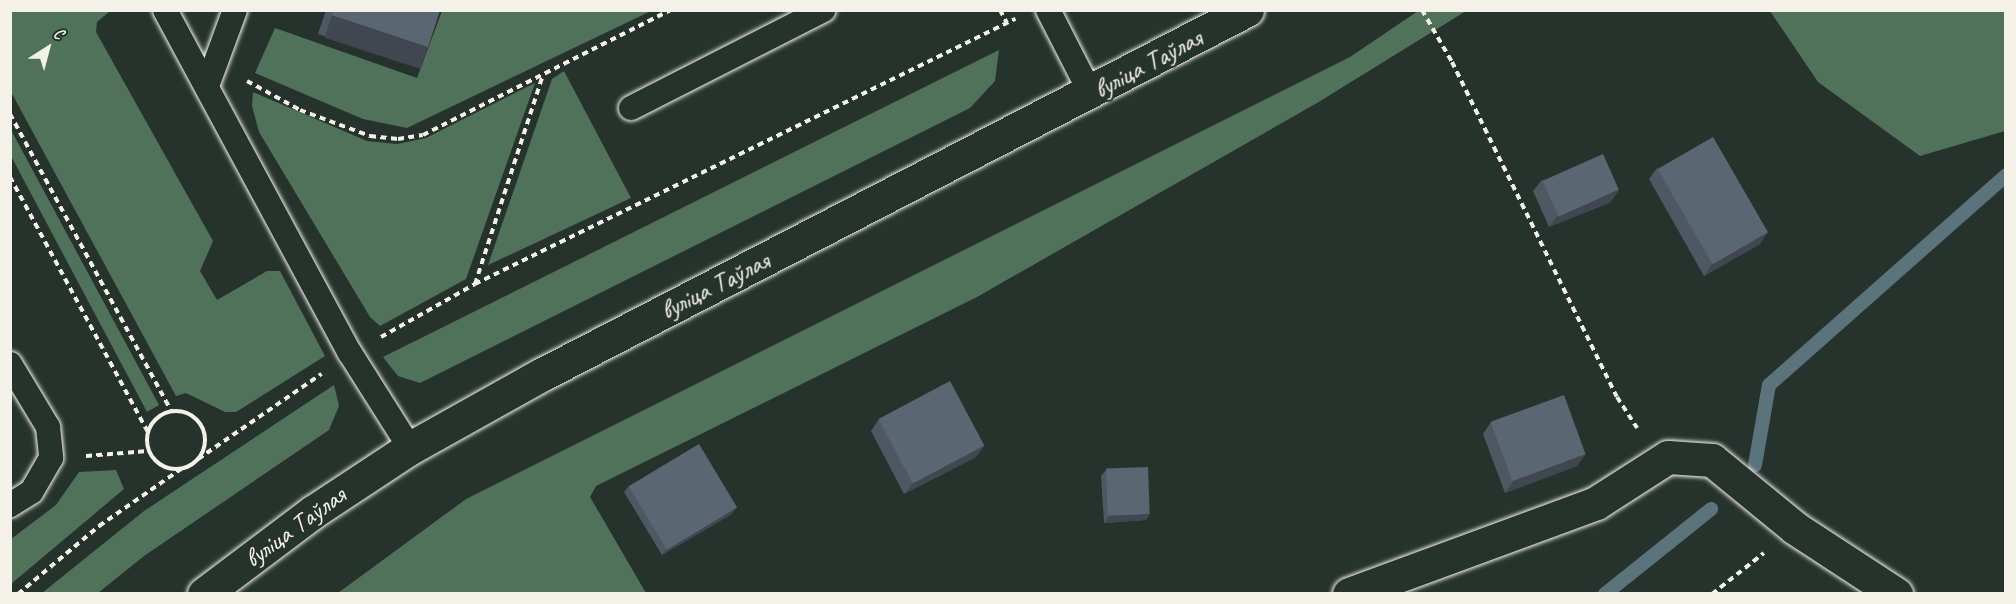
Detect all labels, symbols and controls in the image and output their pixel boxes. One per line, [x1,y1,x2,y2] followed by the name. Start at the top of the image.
[18,18,78,78] north arrow
[50,23,68,44] text: С
[1089,23,1207,105] street label: вуліца Таўлая
[656,246,774,326] street label: вуліца Таўлая
[239,480,351,574] street label: вуліца Таўлая

